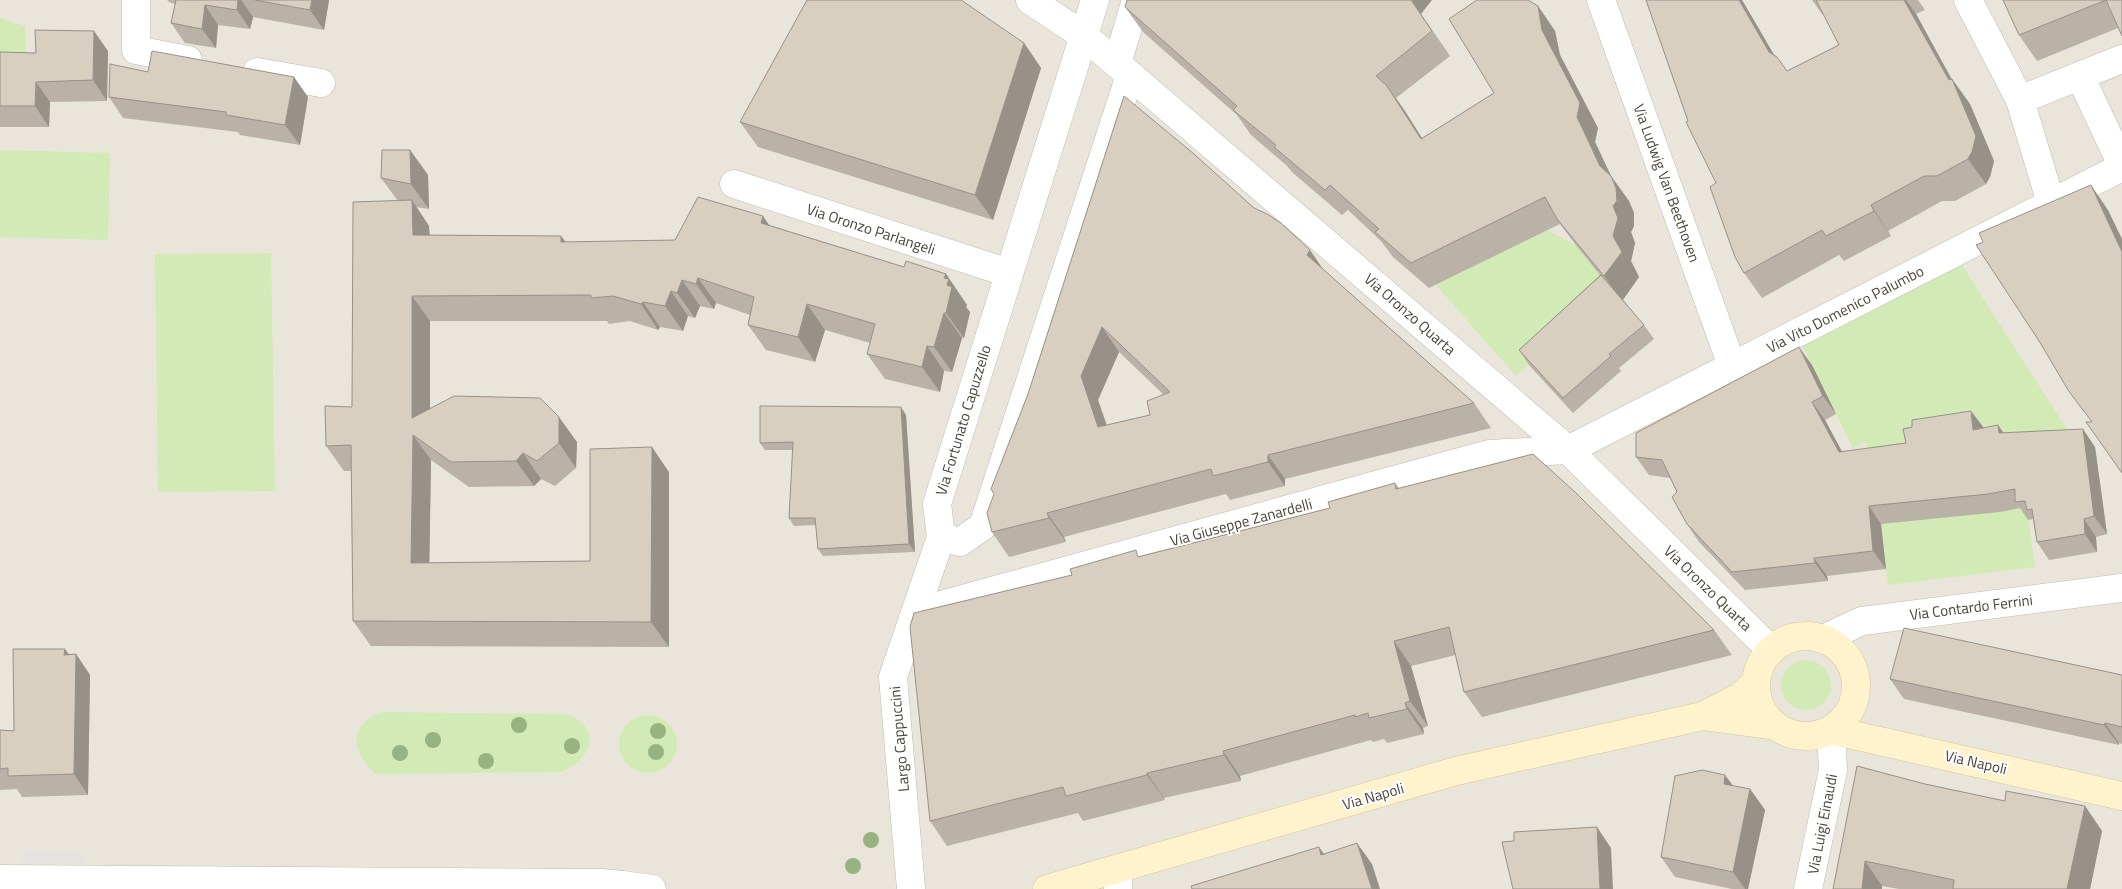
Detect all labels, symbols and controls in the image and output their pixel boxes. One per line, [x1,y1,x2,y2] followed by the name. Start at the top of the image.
[1628,101,1706,265] street label: Via Ludwig Van Beethoven
[804,197,938,261] street label: Via Oronzo Parlangeli
[1762,259,1928,359] street label: Via Vito Domenico Palumbo
[1359,268,1461,361] street label: Via Oronzo Quarta
[929,342,997,498] street label: Via Fortunato Capuzzello
[1167,492,1315,552] street label: Via Giuseppe Zanardelli
[1659,540,1758,637] street label: Via Oronzo Quarta
[1908,588,2034,626] street label: Via Contardo Ferrini
[883,685,915,793] street label: Largo Cappuccini
[1943,744,2009,780] street label: Via Napoli
[1801,772,1843,876] street label: Via Luigi Einaudi
[1340,776,1406,816] street label: Via Napoli

